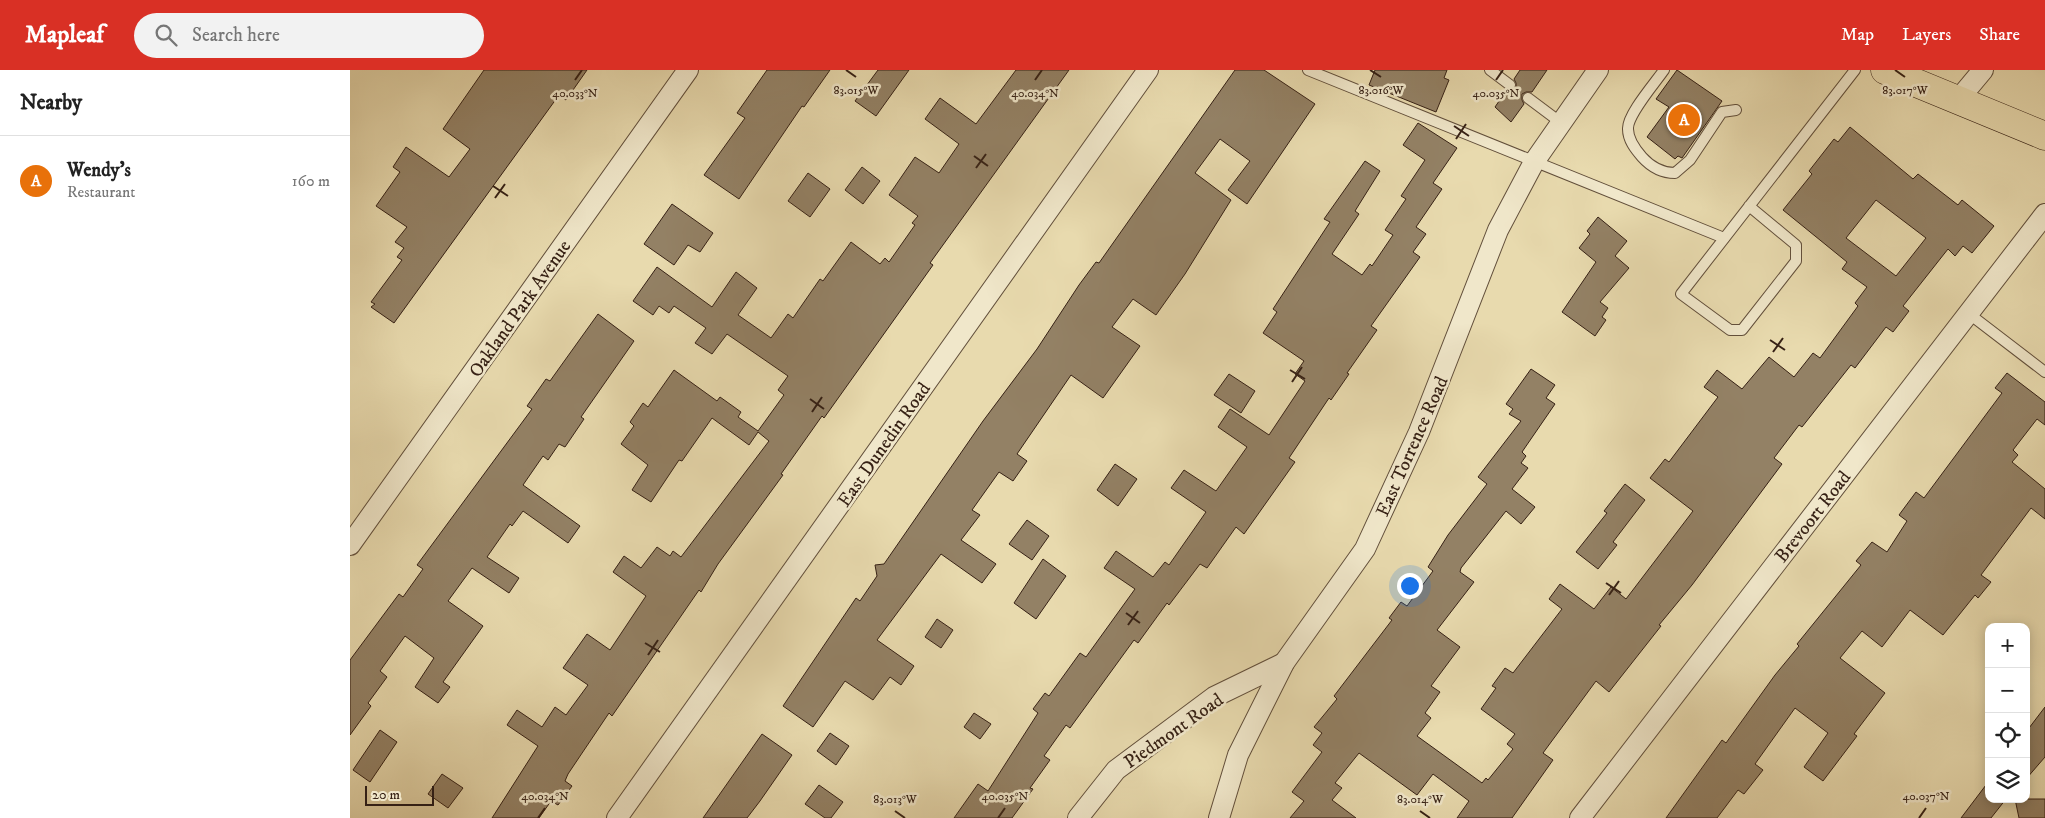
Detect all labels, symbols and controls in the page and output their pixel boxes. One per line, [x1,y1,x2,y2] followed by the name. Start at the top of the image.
[134,13,484,58] search box
[25,20,104,50] text: Mapleaf
[152,21,180,49] icon: search
[192,24,280,47] text: Search here
[1841,24,1874,46] text: Map
[1902,24,1951,46] text: Layers
[1979,24,2020,46] text: Share
[834,83,879,98] text: 83.015°W
[1358,83,1405,98] text: 83.016°W
[1882,83,1929,98] text: 83.017°W
[552,86,598,101] text: 40.033°N
[1011,86,1059,101] text: 40.034°N
[1473,86,1520,101] text: 40.035°N
[20,90,82,116] text: Nearby
[1668,101,1700,139] pin: A
[67,159,131,182] text: Wendy's
[31,171,41,191] text: A
[292,171,330,191] text: 160 m
[67,182,135,202] text: Restaurant
[464,236,576,382] street label: Oakland Park Avenue
[1371,373,1454,520] street label: East Torrence Road
[833,378,936,512] street label: East Dunedin Road
[1770,466,1856,567] street label: Brevoort Road
[1397,573,1423,599] your location
[1985,623,2030,803] map controls
[1985,623,2030,668] button: +
[1985,668,2030,713] button: −
[1120,688,1228,774] street label: Piedmont Road
[1985,713,2030,758] button: locate
[1985,758,2030,803] button: layers
[365,783,434,806] scale bar
[372,786,400,804] text: 20 m
[521,789,569,804] text: 40.034°N
[982,789,1029,804] text: 40.035°N
[1902,789,1950,804] text: 40.037°N
[873,792,918,807] text: 83.013°W
[1397,792,1444,807] text: 83.014°W

